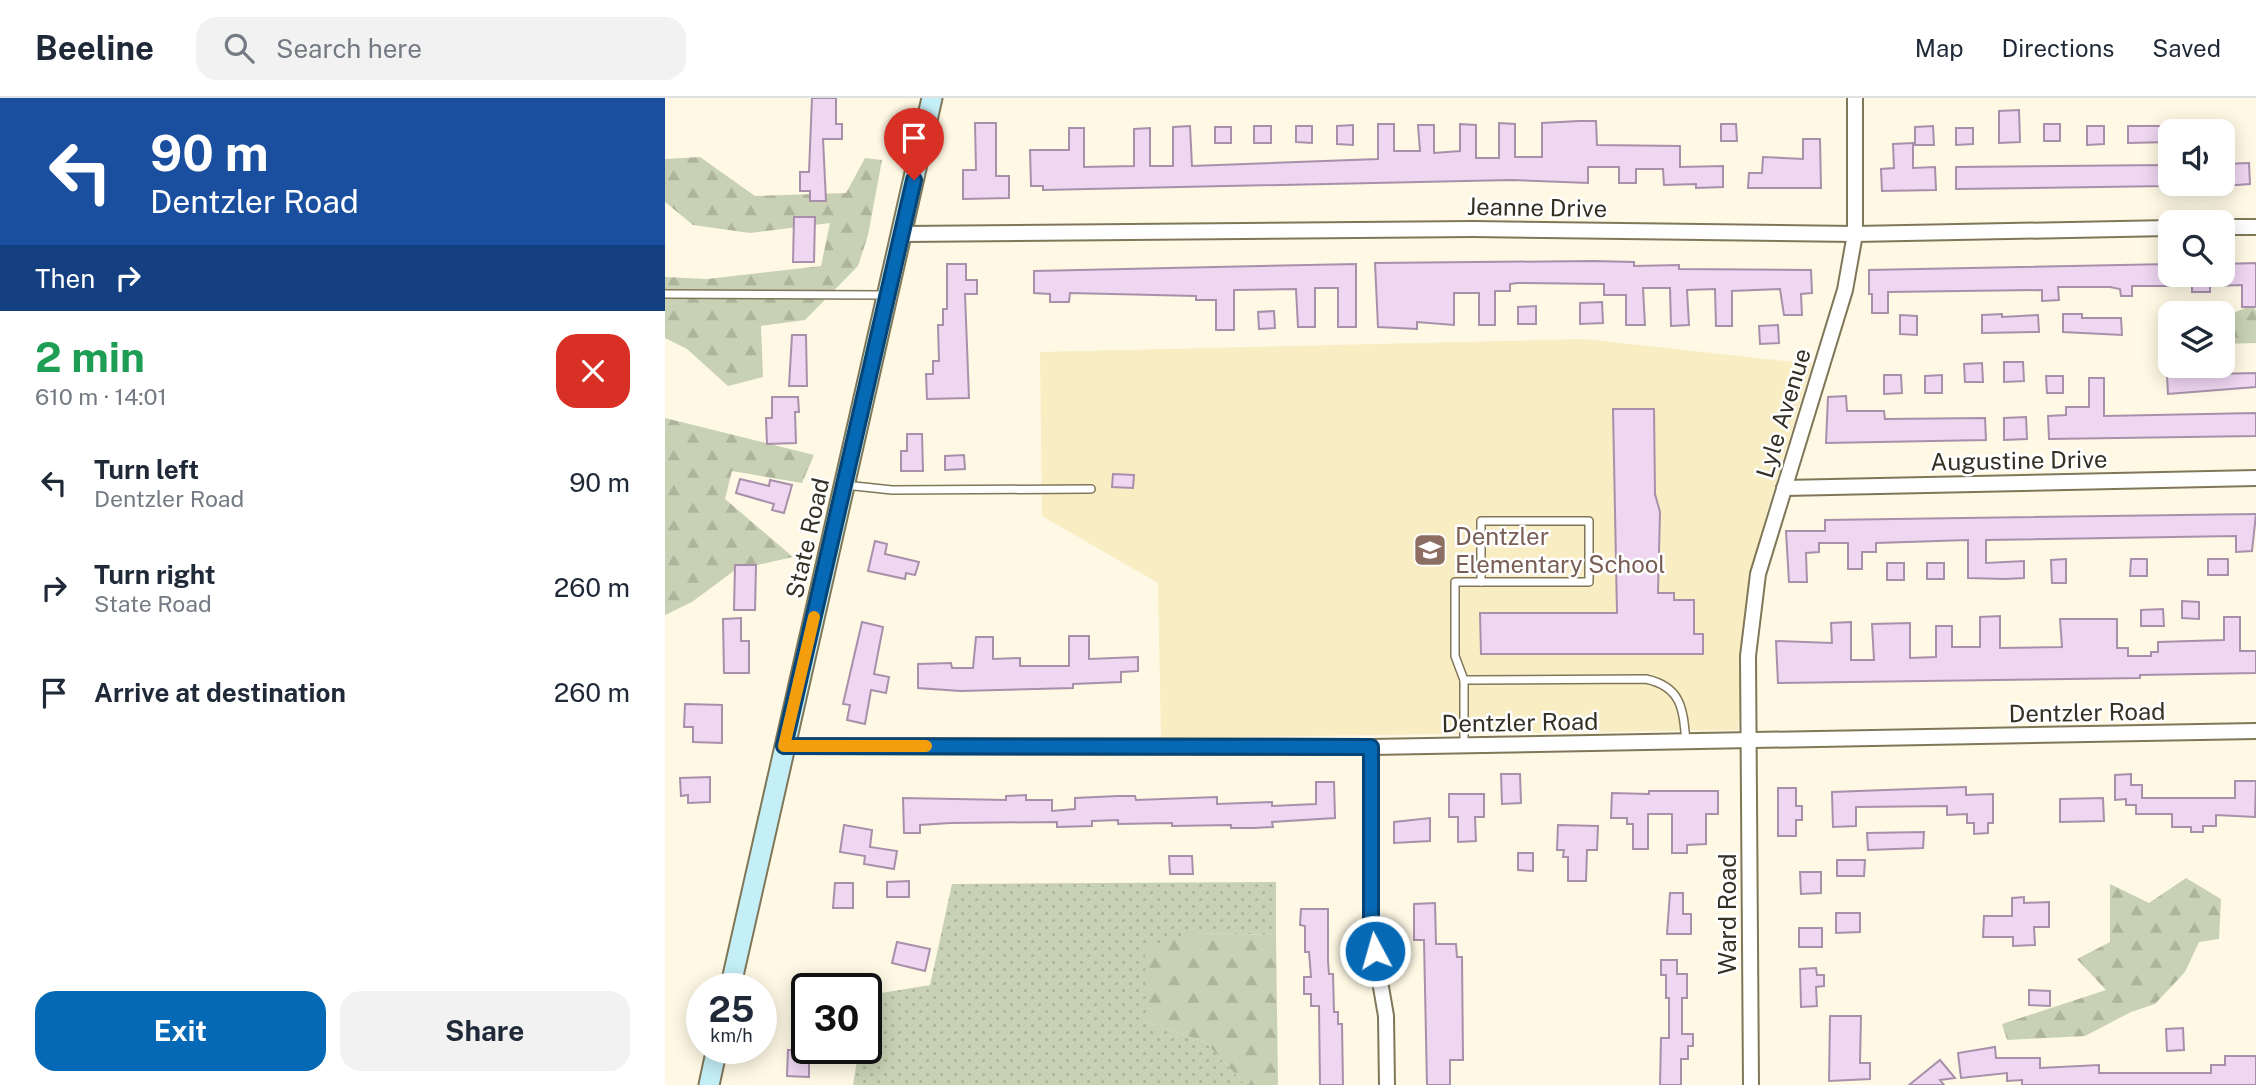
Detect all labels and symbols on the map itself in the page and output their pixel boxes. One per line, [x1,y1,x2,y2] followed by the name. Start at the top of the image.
[884,108,944,180] pin
[1467,192,1607,222] street label: Jeanne Drive
[1750,345,1816,481] street label: Lyle Avenue
[1930,444,2108,476] street label: Augustine Drive
[780,475,834,601] street label: State Road
[1455,522,1666,578] place label: Dentzler Elementary School
[1411,531,1449,569] school or university icon: Dentzler Elementary School
[2008,697,2166,727] street label: Dentzler Road
[1441,707,1599,737] street label: Dentzler Road
[1713,853,1741,975] street label: Ward Road
[1338,914,1412,988] position arrow
[791,973,882,1064] speed limit sign: 30

